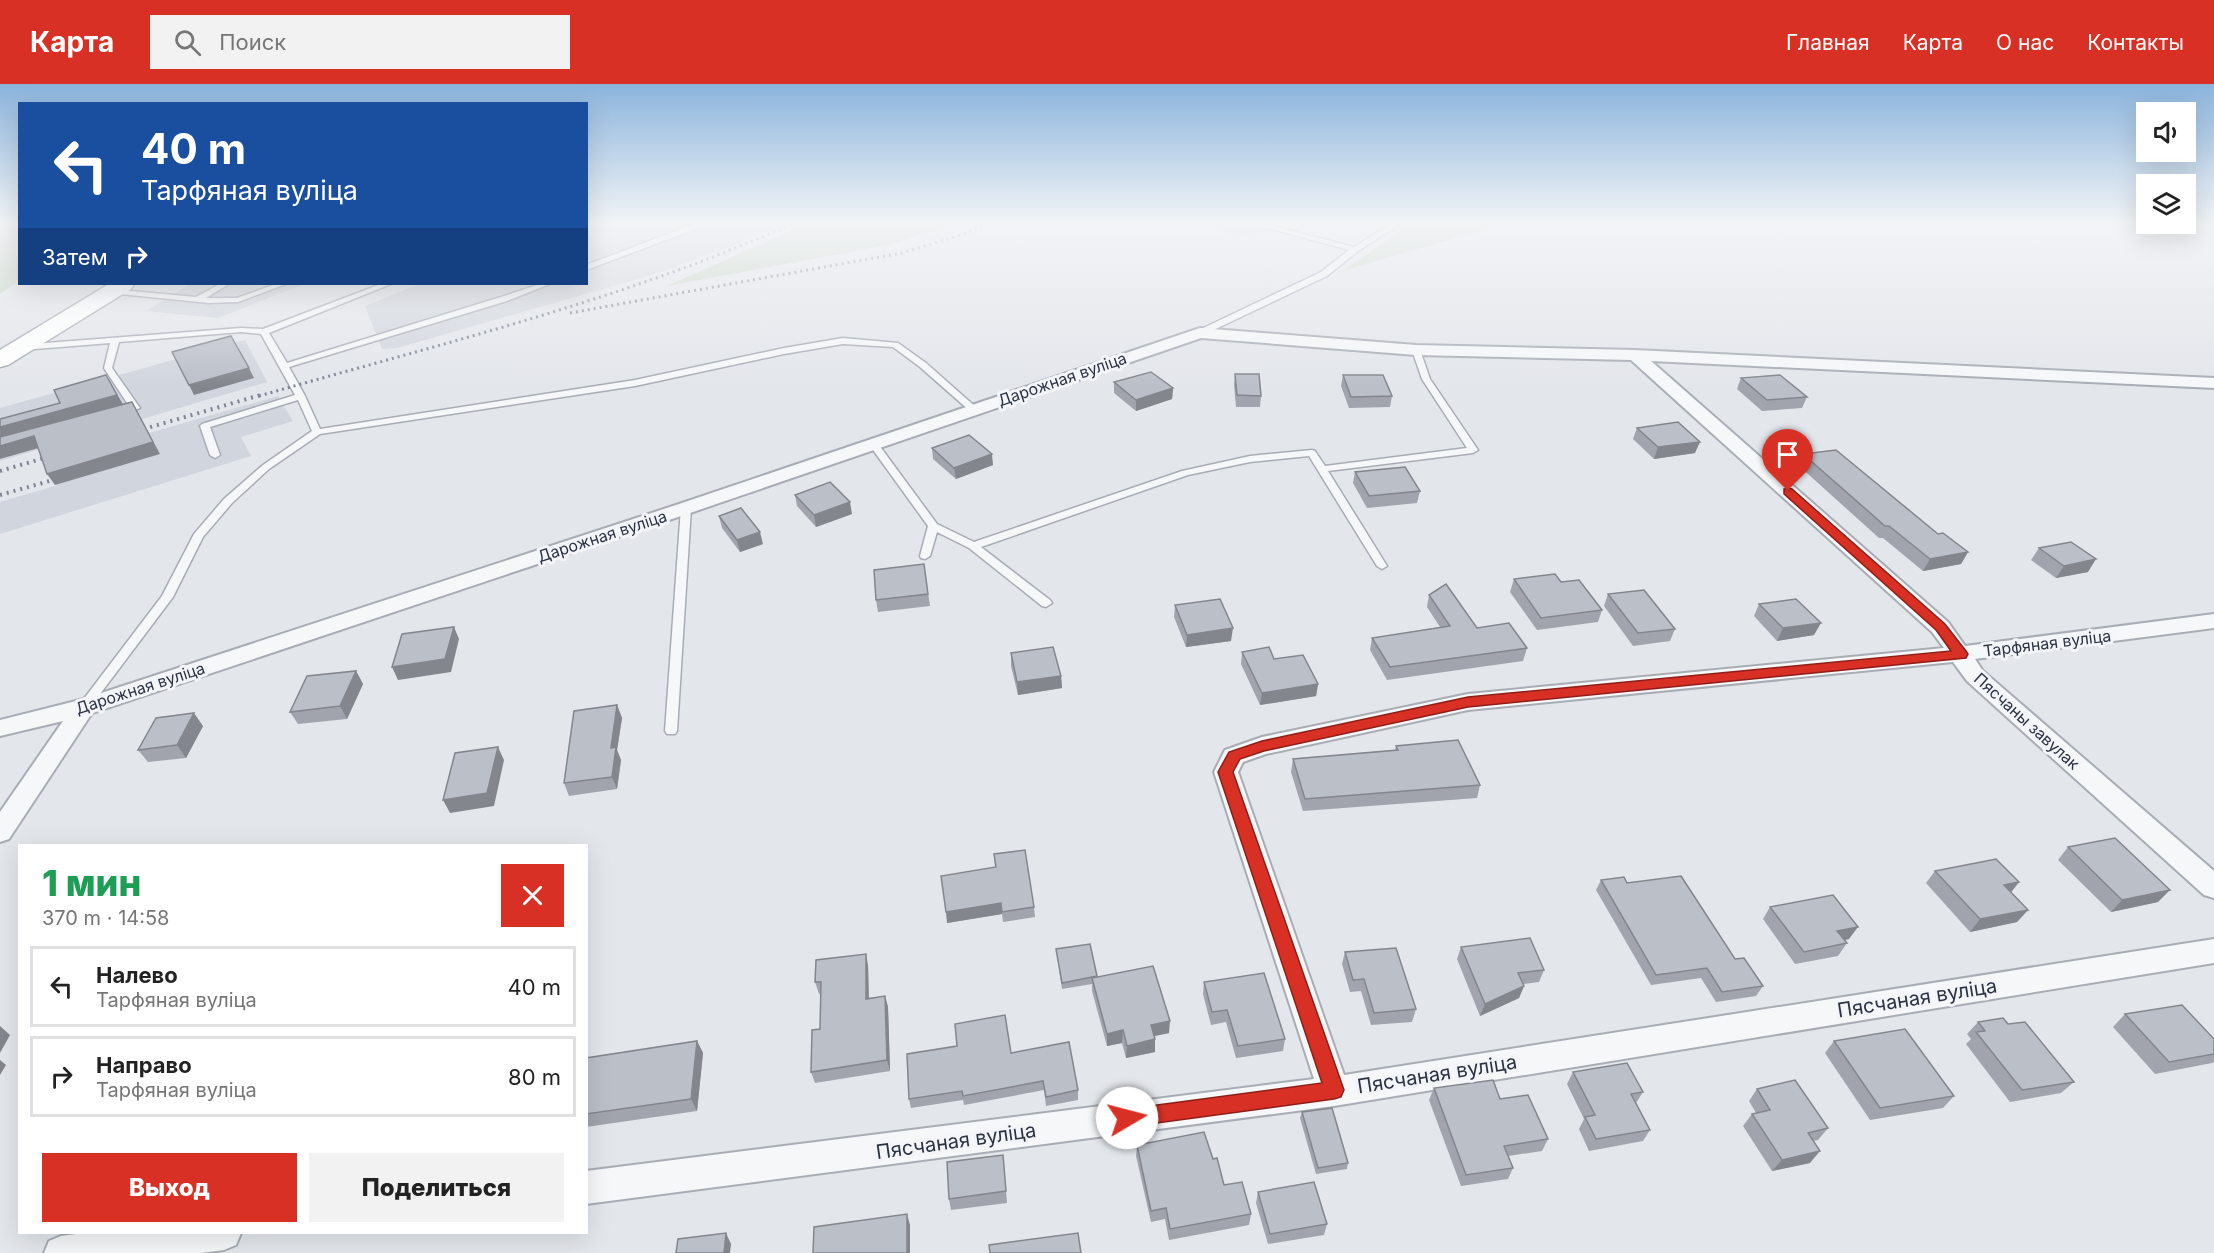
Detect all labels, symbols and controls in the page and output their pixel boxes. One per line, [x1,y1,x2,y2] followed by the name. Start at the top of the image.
[150,15,570,69] search box
[30,25,114,59] text: Карта
[171,26,204,59] icon: search
[219,29,286,55] text: Поиск
[1786,30,1870,55] text: Главная
[1903,30,1963,55] text: Карта
[1996,30,2054,55] text: О нас
[2087,30,2184,55] text: Контакты
[2136,102,2196,234] map controls
[2136,102,2196,162] button: sound
[141,123,246,174] text: 40 m
[42,126,120,204] icon: left
[141,174,358,207] text: Тарфяная вуліца
[2136,174,2196,234] button: layers
[120,240,153,273] icon: right
[42,244,108,270] text: Затем
[995,348,1129,410] street label: Дарожная вуліца
[1762,429,1813,491] pin
[1771,438,1804,471] icon: arrive
[535,506,669,566] street label: Дарожная вуліца
[1982,625,2112,661] street label: Тарфяная вуліца
[73,658,207,718] street label: Дарожная вуліца
[1970,668,2084,774] street label: Пясчаны завулак
[42,861,141,905] text: 1 мин
[501,864,564,927] button: close
[42,906,169,930] text: 370 m · 14:58
[96,962,178,988] text: Налево
[45,970,78,1003] icon: left
[507,974,561,1000] text: 40 m
[1835,974,1999,1022] street label: Пясчаная вуліца
[96,988,257,1012] text: Тарфяная вуліца
[1355,1050,1519,1098] street label: Пясчаная вуліца
[96,1052,192,1078] text: Направо
[45,1060,78,1093] icon: right
[508,1064,561,1090] text: 80 m
[96,1078,257,1102] text: Тарфяная вуліца
[1095,1086,1159,1150] position arrow
[874,1118,1038,1164] street label: Пясчаная вуліца
[42,1153,297,1222] button: Выход
[309,1153,564,1222] button: Поделиться

